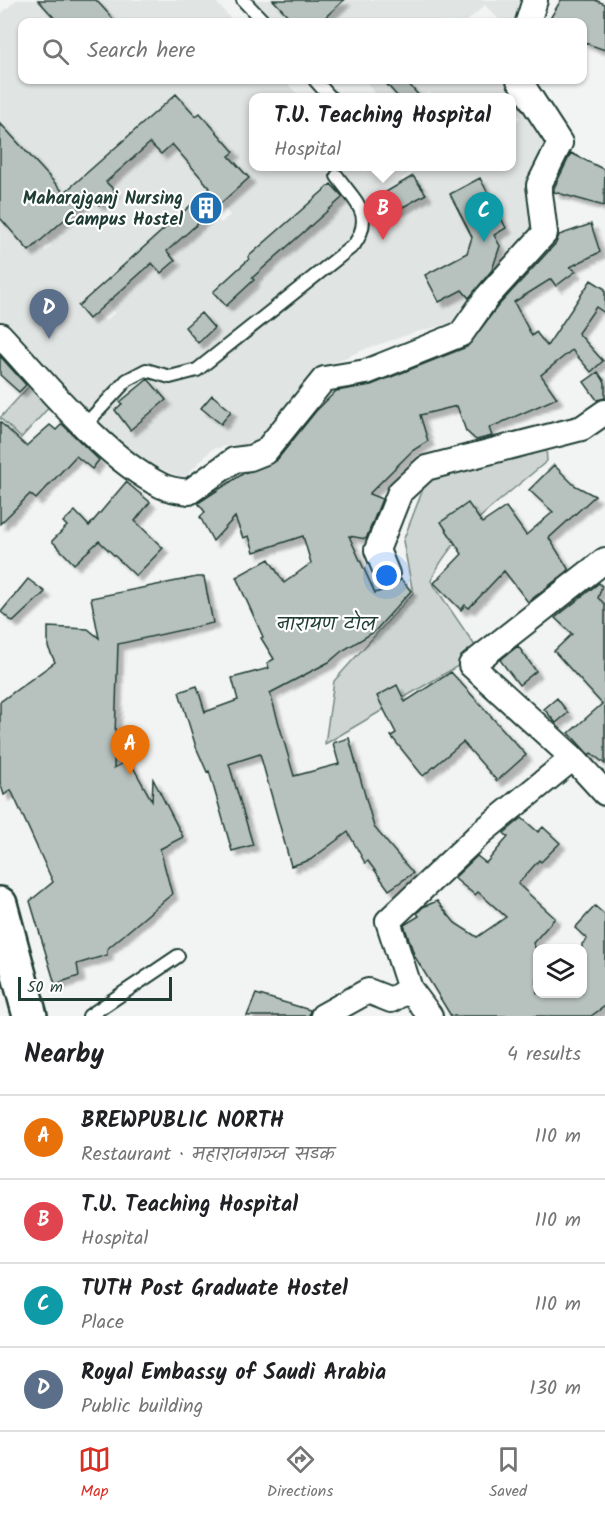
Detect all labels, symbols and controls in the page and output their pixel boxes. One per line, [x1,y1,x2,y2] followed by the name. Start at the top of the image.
[18,18,587,84] search box
[87,34,195,69] text: Search here
[39,35,72,68] icon: search
[249,93,516,171] popup
[274,99,491,134] text: T.U. Teaching Hospital
[274,134,341,166] text: Hospital
[23,185,183,235] place label: Maharajganj Nursing Campus Hostel
[188,190,224,226] building icon: Maharajganj Nursing Campus Hostel
[364,190,403,240] pin: B
[464,192,504,242] pin: C
[29,290,68,339] pin: D
[372,561,401,590] your location
[277,609,379,641] district label: नारायण टोल
[110,726,150,775] pin: A
[533,944,587,998] map controls
[533,944,587,998] button: layers
[18,974,172,1002] scale bar
[27,975,63,1000] text: 50 m
[24,1034,104,1076] text: Nearby
[507,1039,581,1071] text: 4 results
[81,1104,284,1139] text: BREWPUBLIC NORTH
[37,1121,50,1153] text: A
[535,1121,581,1153] text: 110 m
[81,1139,335,1171] text: Restaurant · महाराजगञ्ज सडक
[81,1188,298,1223] text: T.U. Teaching Hospital
[37,1205,50,1237] text: B
[535,1205,581,1237] text: 110 m
[81,1223,148,1255] text: Hospital
[81,1272,348,1307] text: TUTH Post Graduate Hostel
[37,1289,50,1321] text: C
[535,1289,581,1321] text: 110 m
[81,1307,124,1339] text: Place
[81,1356,386,1391] text: Royal Embassy of Saudi Arabia
[37,1373,50,1405] text: D
[529,1373,581,1405] text: 130 m
[81,1391,203,1423] text: Public building
[78,1443,111,1504] tab: Map
[267,1443,333,1504] tab: Directions
[489,1443,527,1504] tab: Saved

